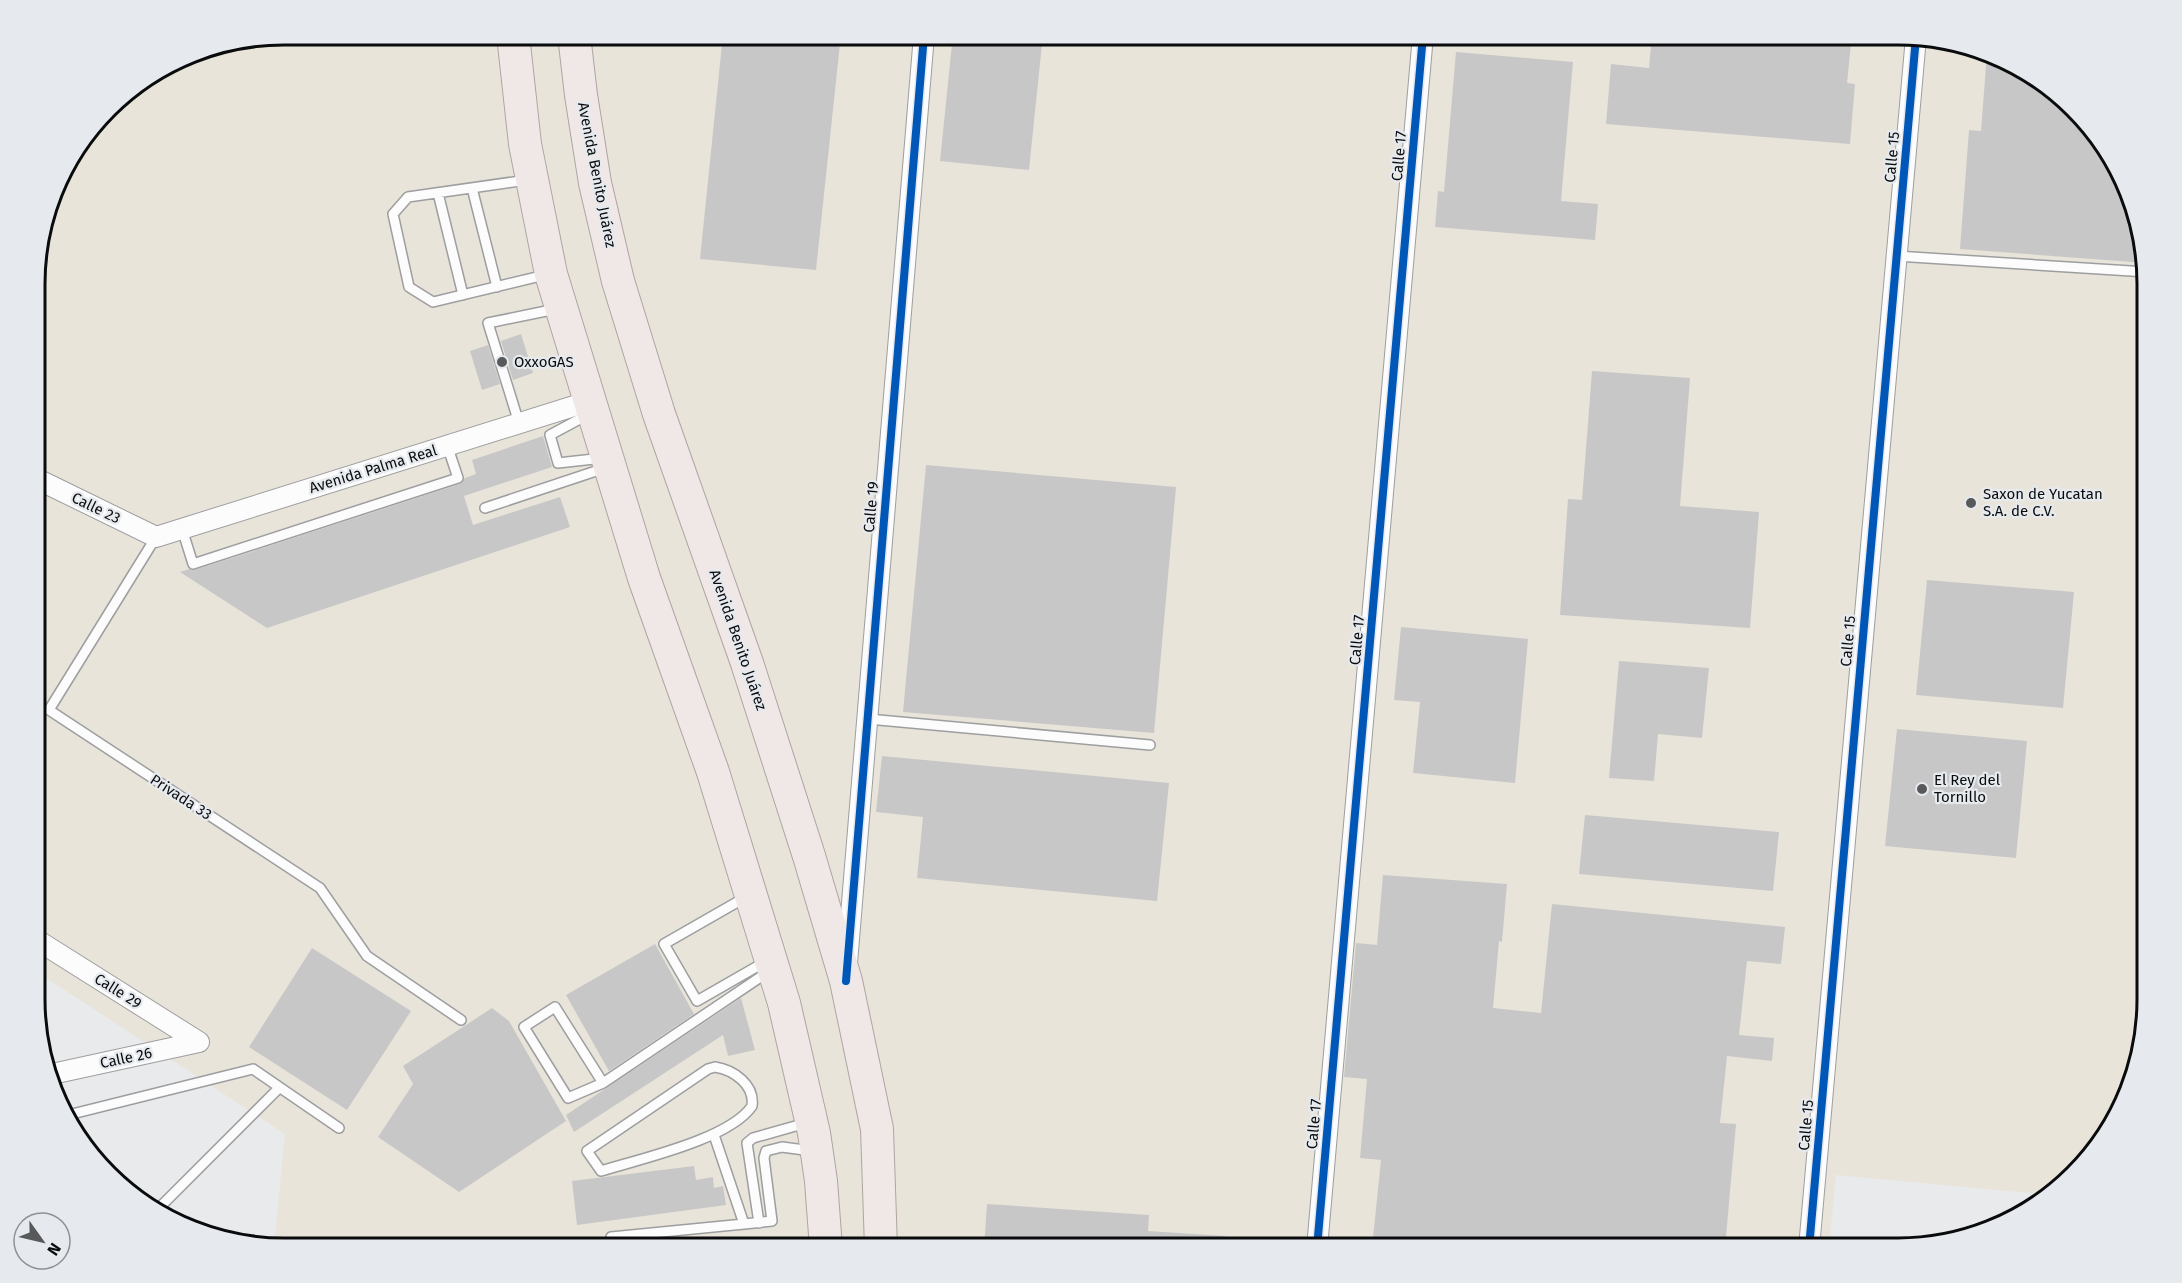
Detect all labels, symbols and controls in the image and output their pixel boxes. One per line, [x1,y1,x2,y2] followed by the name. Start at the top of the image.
[574,101,620,250] street label: Avenida Benito Juárez
[1388,130,1410,182] street label: Calle 17
[1881,131,1903,183] street label: Calle 15
[514,353,574,371] place label: OxxoGAS
[495,355,509,369] marker: OxxoGAS
[307,441,440,497] street label: Avenida Palma Real
[860,480,882,533] street label: Calle 19
[1983,485,2103,520] place label: Saxon de Yucatan S.A. de C.V.
[69,489,123,527] street label: Calle 23
[1964,496,1978,510] marker: Saxon de Yucatan S.A. de C.V.
[705,567,771,713] street label: Avenida Benito Juárez
[1346,614,1368,666] street label: Calle 17
[1837,615,1859,667] street label: Calle 15
[147,770,215,824] street label: Privada 33
[1934,771,2001,806] place label: El Rey del Tornillo
[1915,782,1929,796] marker: El Rey del Tornillo
[91,970,145,1013] street label: Calle 29
[98,1044,154,1072] street label: Calle 26
[1303,1098,1325,1150] street label: Calle 17
[1795,1099,1817,1151] street label: Calle 15
[12,1211,72,1271] north arrow
[43,1239,65,1259] text: N

